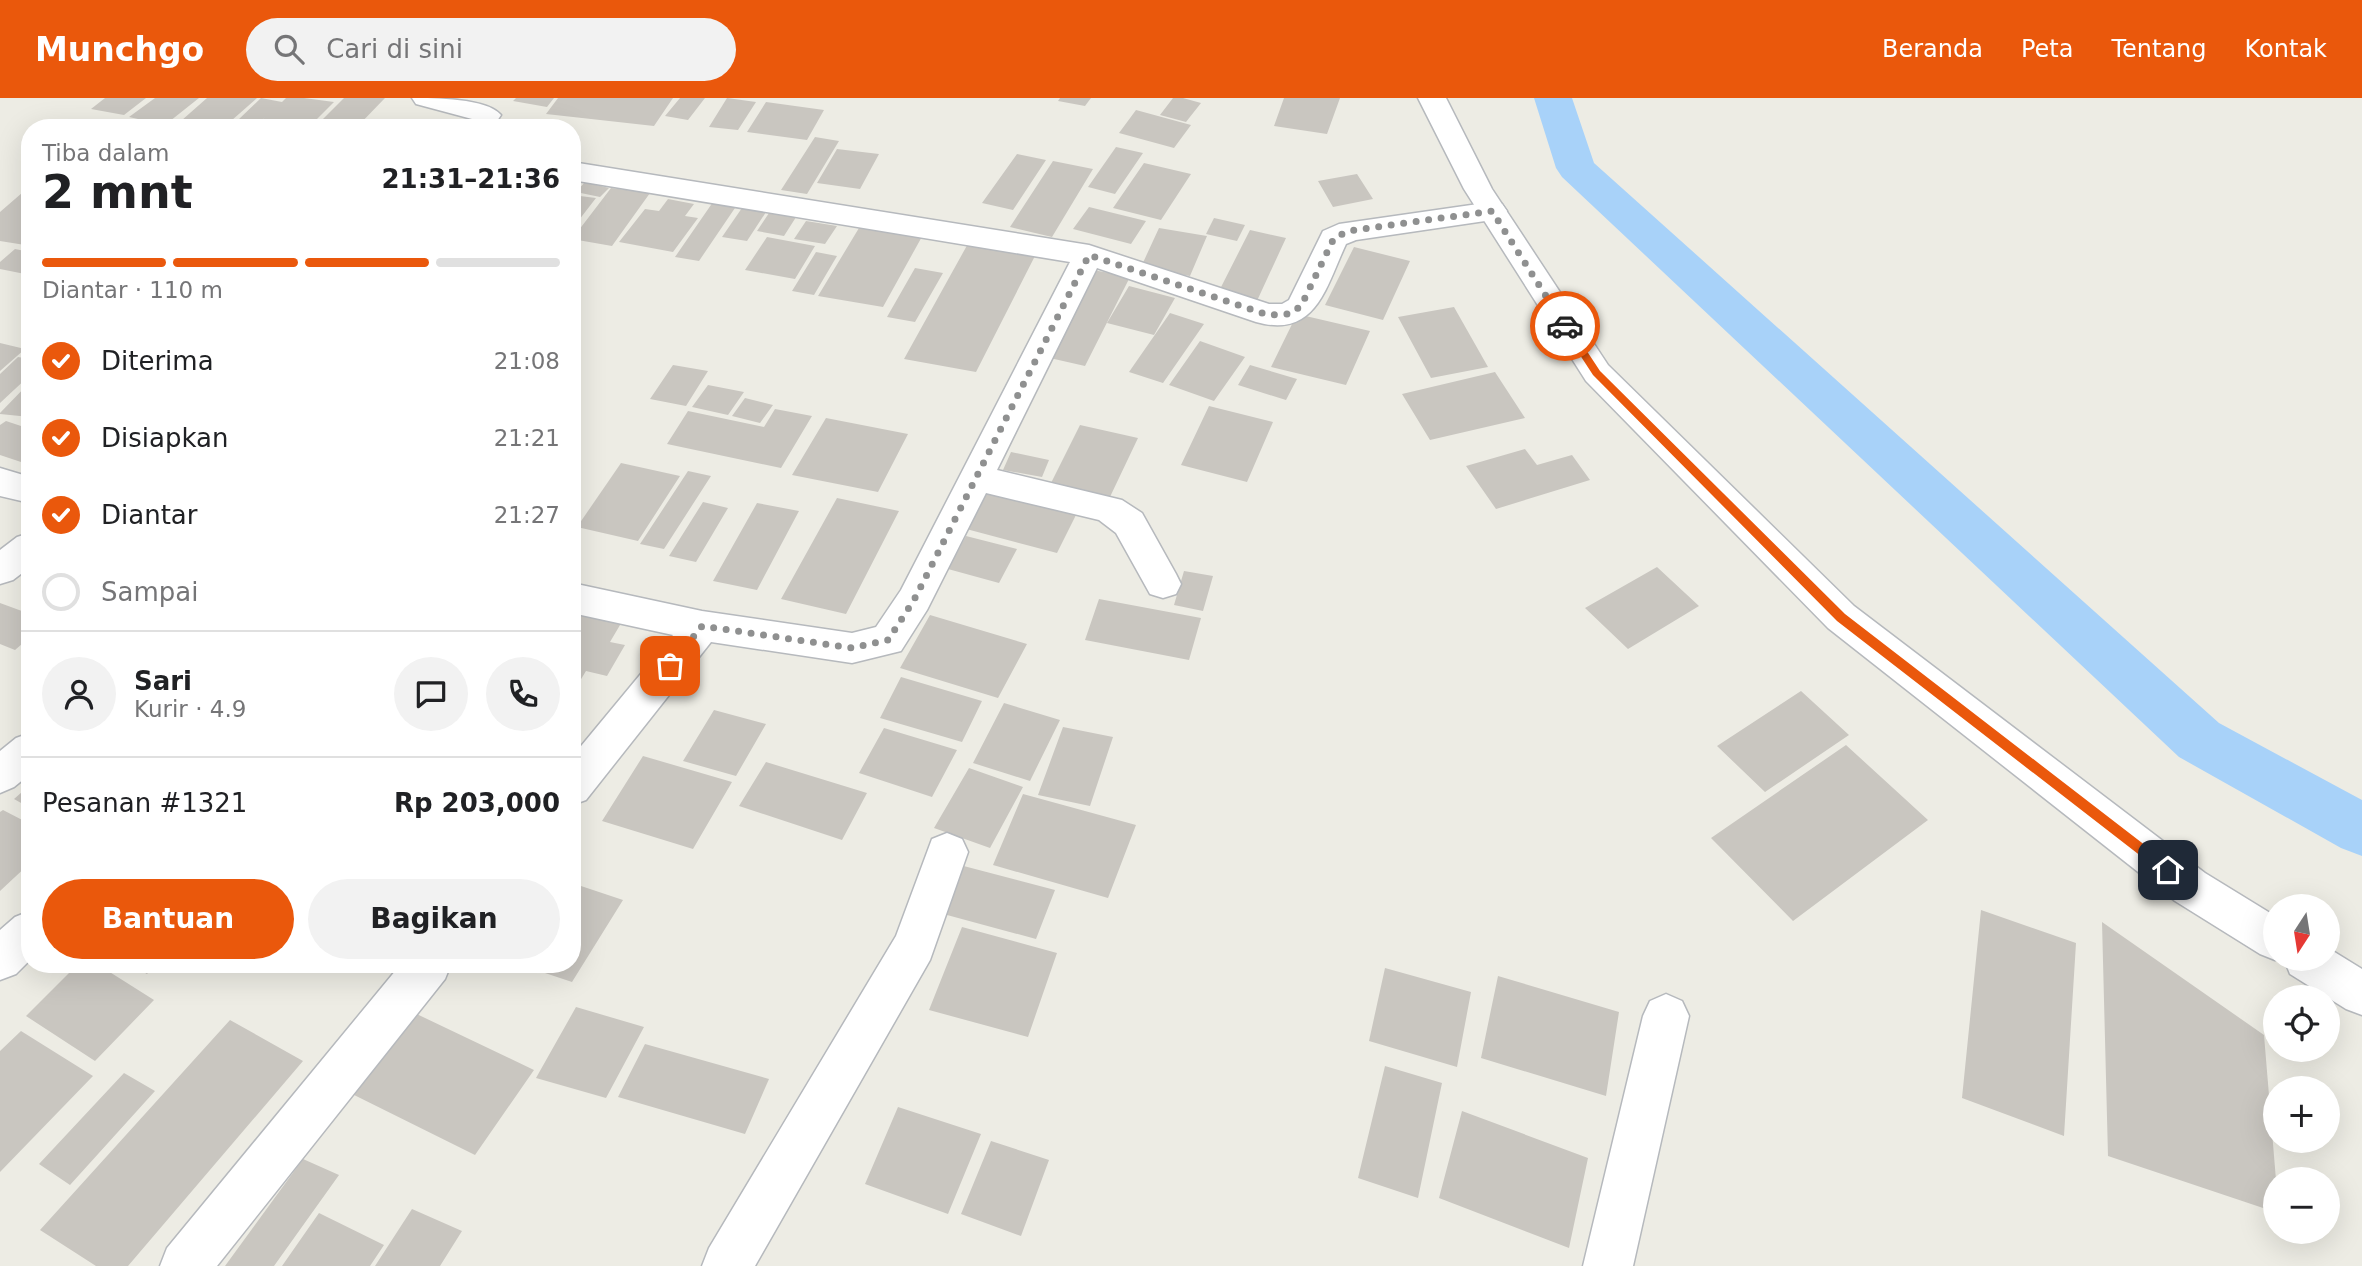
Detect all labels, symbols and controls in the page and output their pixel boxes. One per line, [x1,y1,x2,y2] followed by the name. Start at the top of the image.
[246,18,736,81] search box
[35,30,204,69] text: Munchgo
[270,30,308,68] icon: search
[326,34,463,64] text: Cari di sini
[1882,35,1983,63] text: Beranda
[2021,35,2073,63] text: Peta
[2111,35,2207,63] text: Tentang
[2245,35,2327,63] text: Kontak
[42,140,169,166] text: Tiba dalam
[381,164,560,194] text: 21:31–21:36
[42,165,193,219] text: 2 mnt
[42,277,223,303] text: Diantar · 110 m
[1530,291,1600,361] courier
[1546,307,1584,345] icon: car
[42,342,80,380] icon: check
[101,346,214,376] text: Diterima
[494,348,560,374] text: 21:08
[42,419,80,457] icon: check
[101,423,228,453] text: Disiapkan
[494,425,560,451] text: 21:21
[42,496,80,534] icon: check
[101,500,197,530] text: Diantar
[494,502,560,528] text: 21:27
[101,577,198,607] text: Sampai
[640,636,700,696] pin
[651,647,689,685] icon: bag
[42,657,116,731] button: person
[394,657,468,731] button: chat
[486,657,560,731] button: phone
[134,666,192,696] text: Sari
[134,696,246,722] text: Kurir · 4.9
[42,788,247,818] text: Pesanan #1321
[394,788,560,818] text: Rp 203,000
[2138,840,2198,900] pin
[2149,851,2187,889] icon: home
[42,879,294,959] button: Bantuan
[308,879,560,959] button: Bagikan
[2263,894,2340,971] north arrow
[2263,894,2340,1244] map controls
[2263,985,2340,1062] button: locate
[2263,1076,2340,1153] button: +
[2263,1167,2340,1244] button: −

